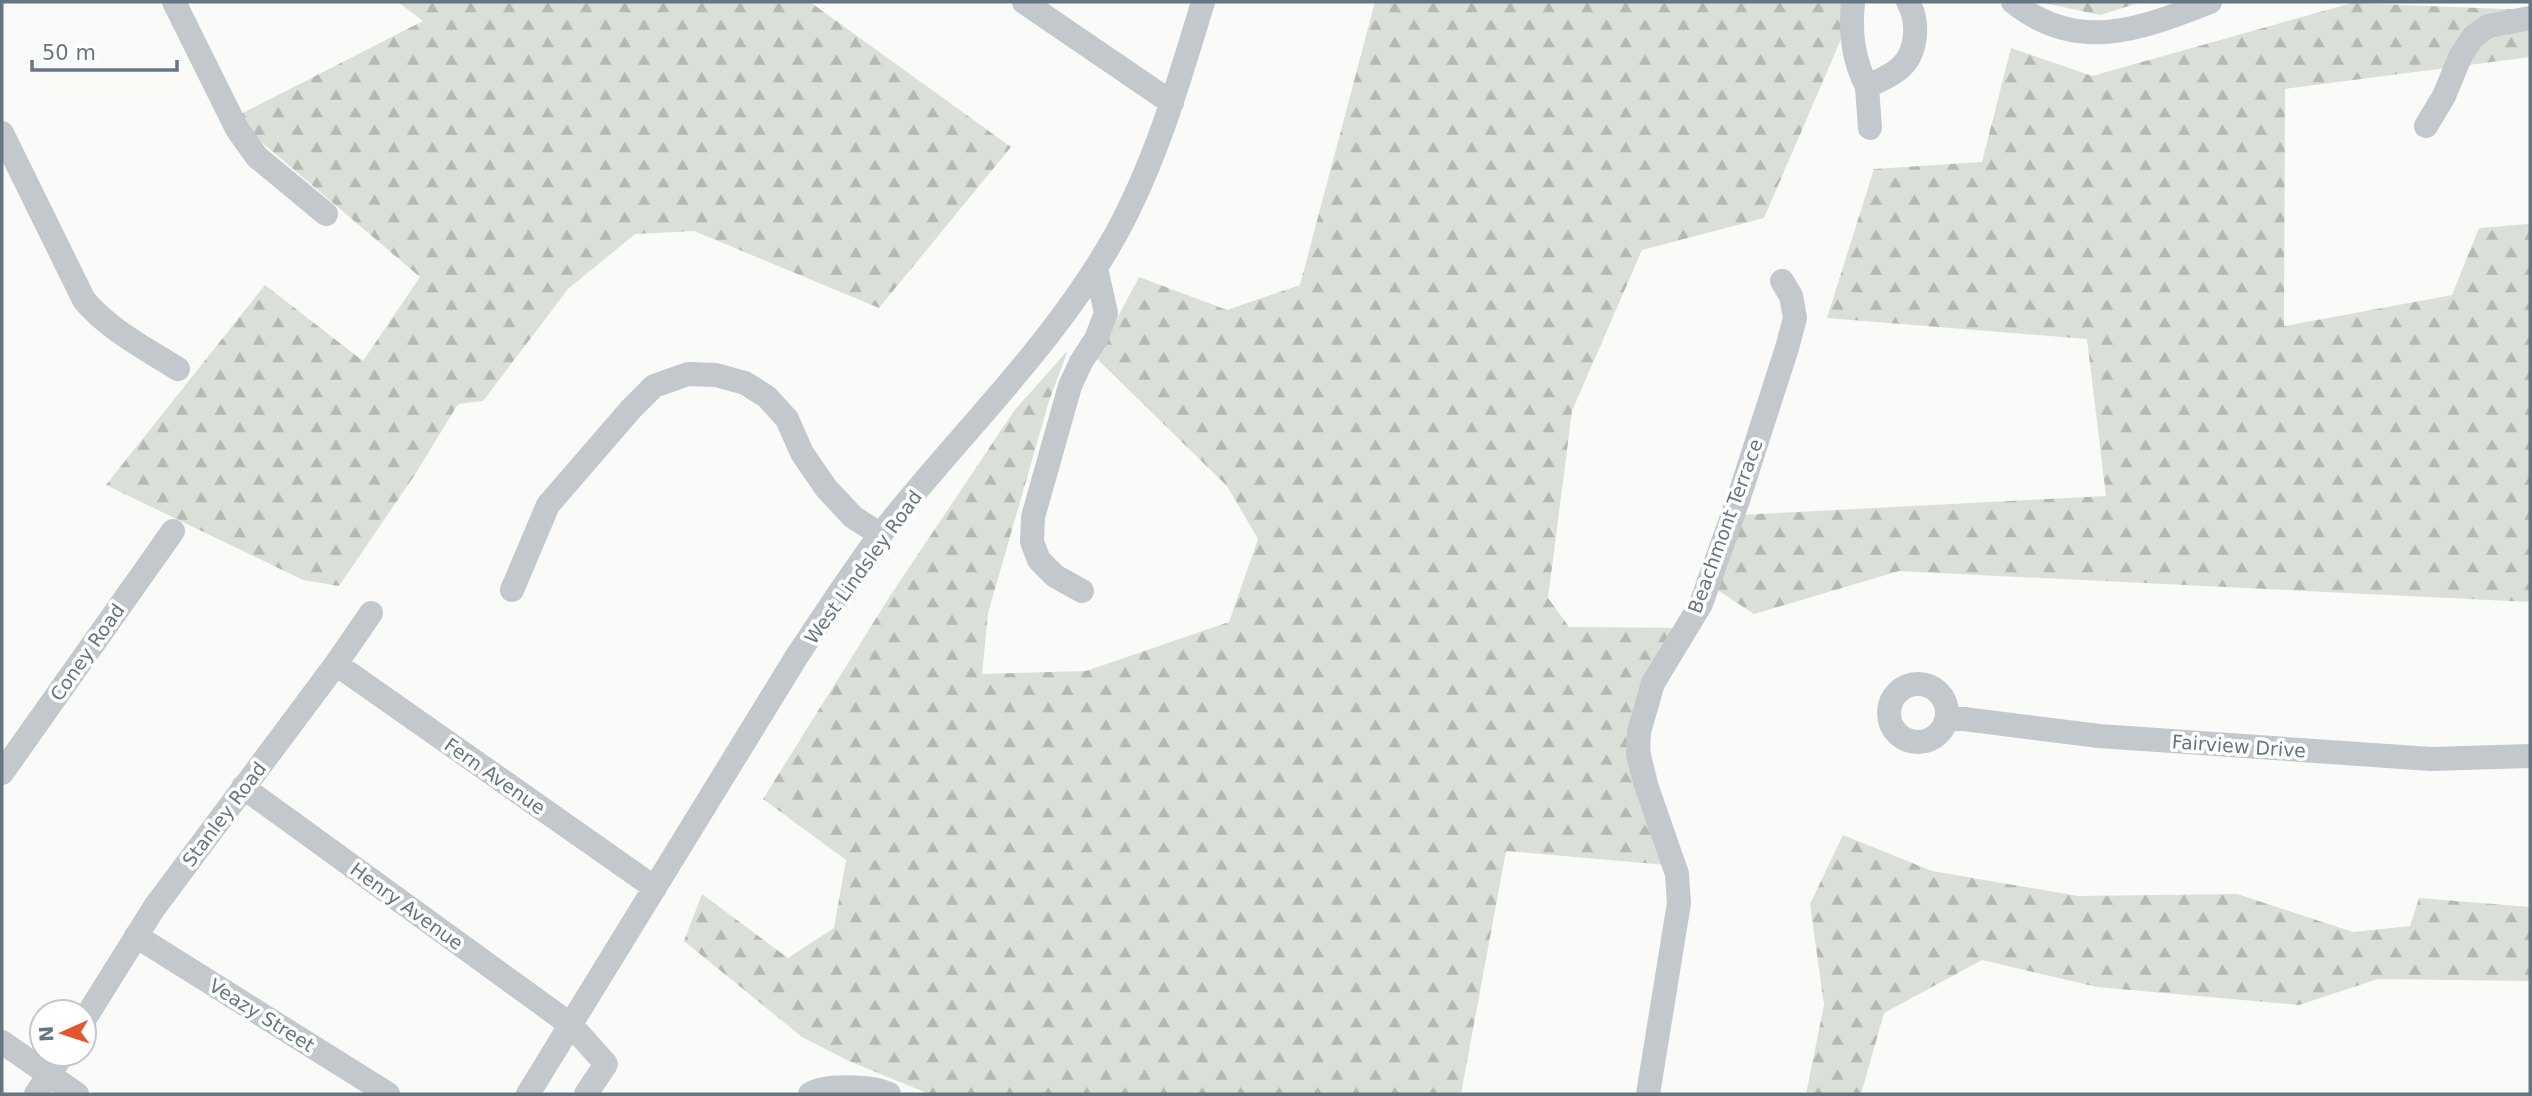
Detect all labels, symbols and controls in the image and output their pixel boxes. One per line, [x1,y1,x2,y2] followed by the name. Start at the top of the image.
[32,28,177,72] scale bar
[42,41,96,65] text: 50 m
[1683,436,1767,616] street label: Beachmont Terrace
[800,486,926,648] street label: West Lindsley Road
[45,599,129,705] street label: Coney Road
[2171,730,2307,762] street label: Fairview Drive
[440,733,550,819] street label: Fern Avenue
[178,757,270,871] street label: Stanley Road
[346,858,468,954] street label: Henry Avenue
[205,974,319,1056] street label: Veazy Street
[28,998,98,1068] north arrow
[35,1025,57,1042] text: N

